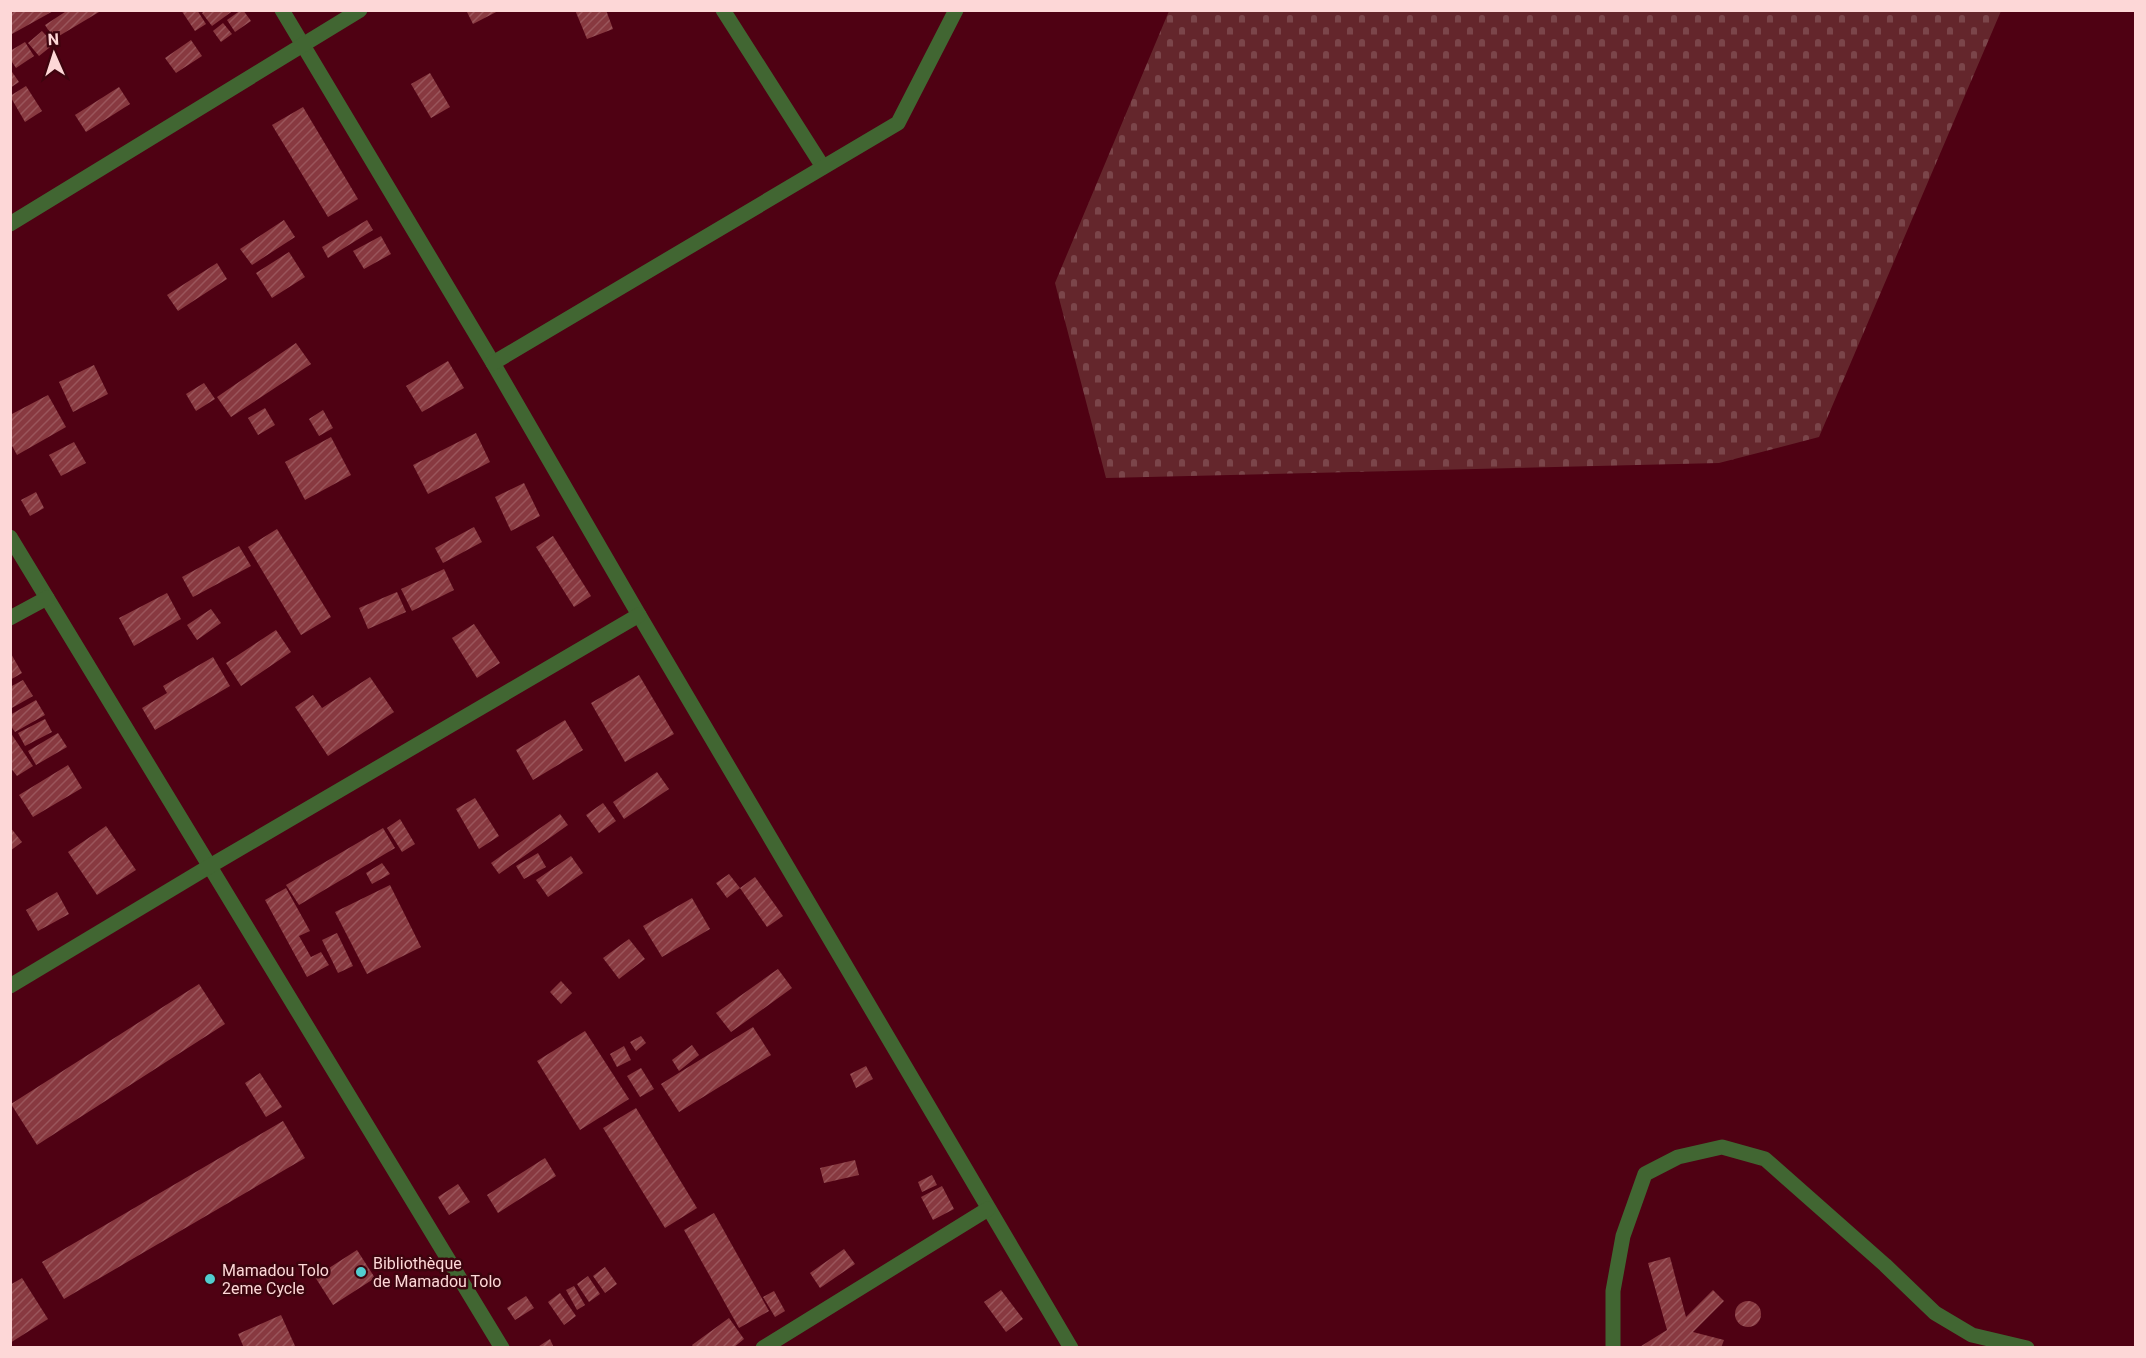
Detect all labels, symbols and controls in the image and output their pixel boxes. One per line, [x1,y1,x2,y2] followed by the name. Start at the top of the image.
[24,24,84,84] north arrow
[47,30,59,49] text: N
[373,1254,501,1291] place label: Bibliothèque de Mamadou Tolo
[222,1261,329,1298] place label: Mamadou Tolo 2eme Cycle
[354,1265,368,1279] marker: Bibliothèque de Mamadou Tolo
[203,1272,217,1286] marker: Mamadou Tolo 2eme Cycle

